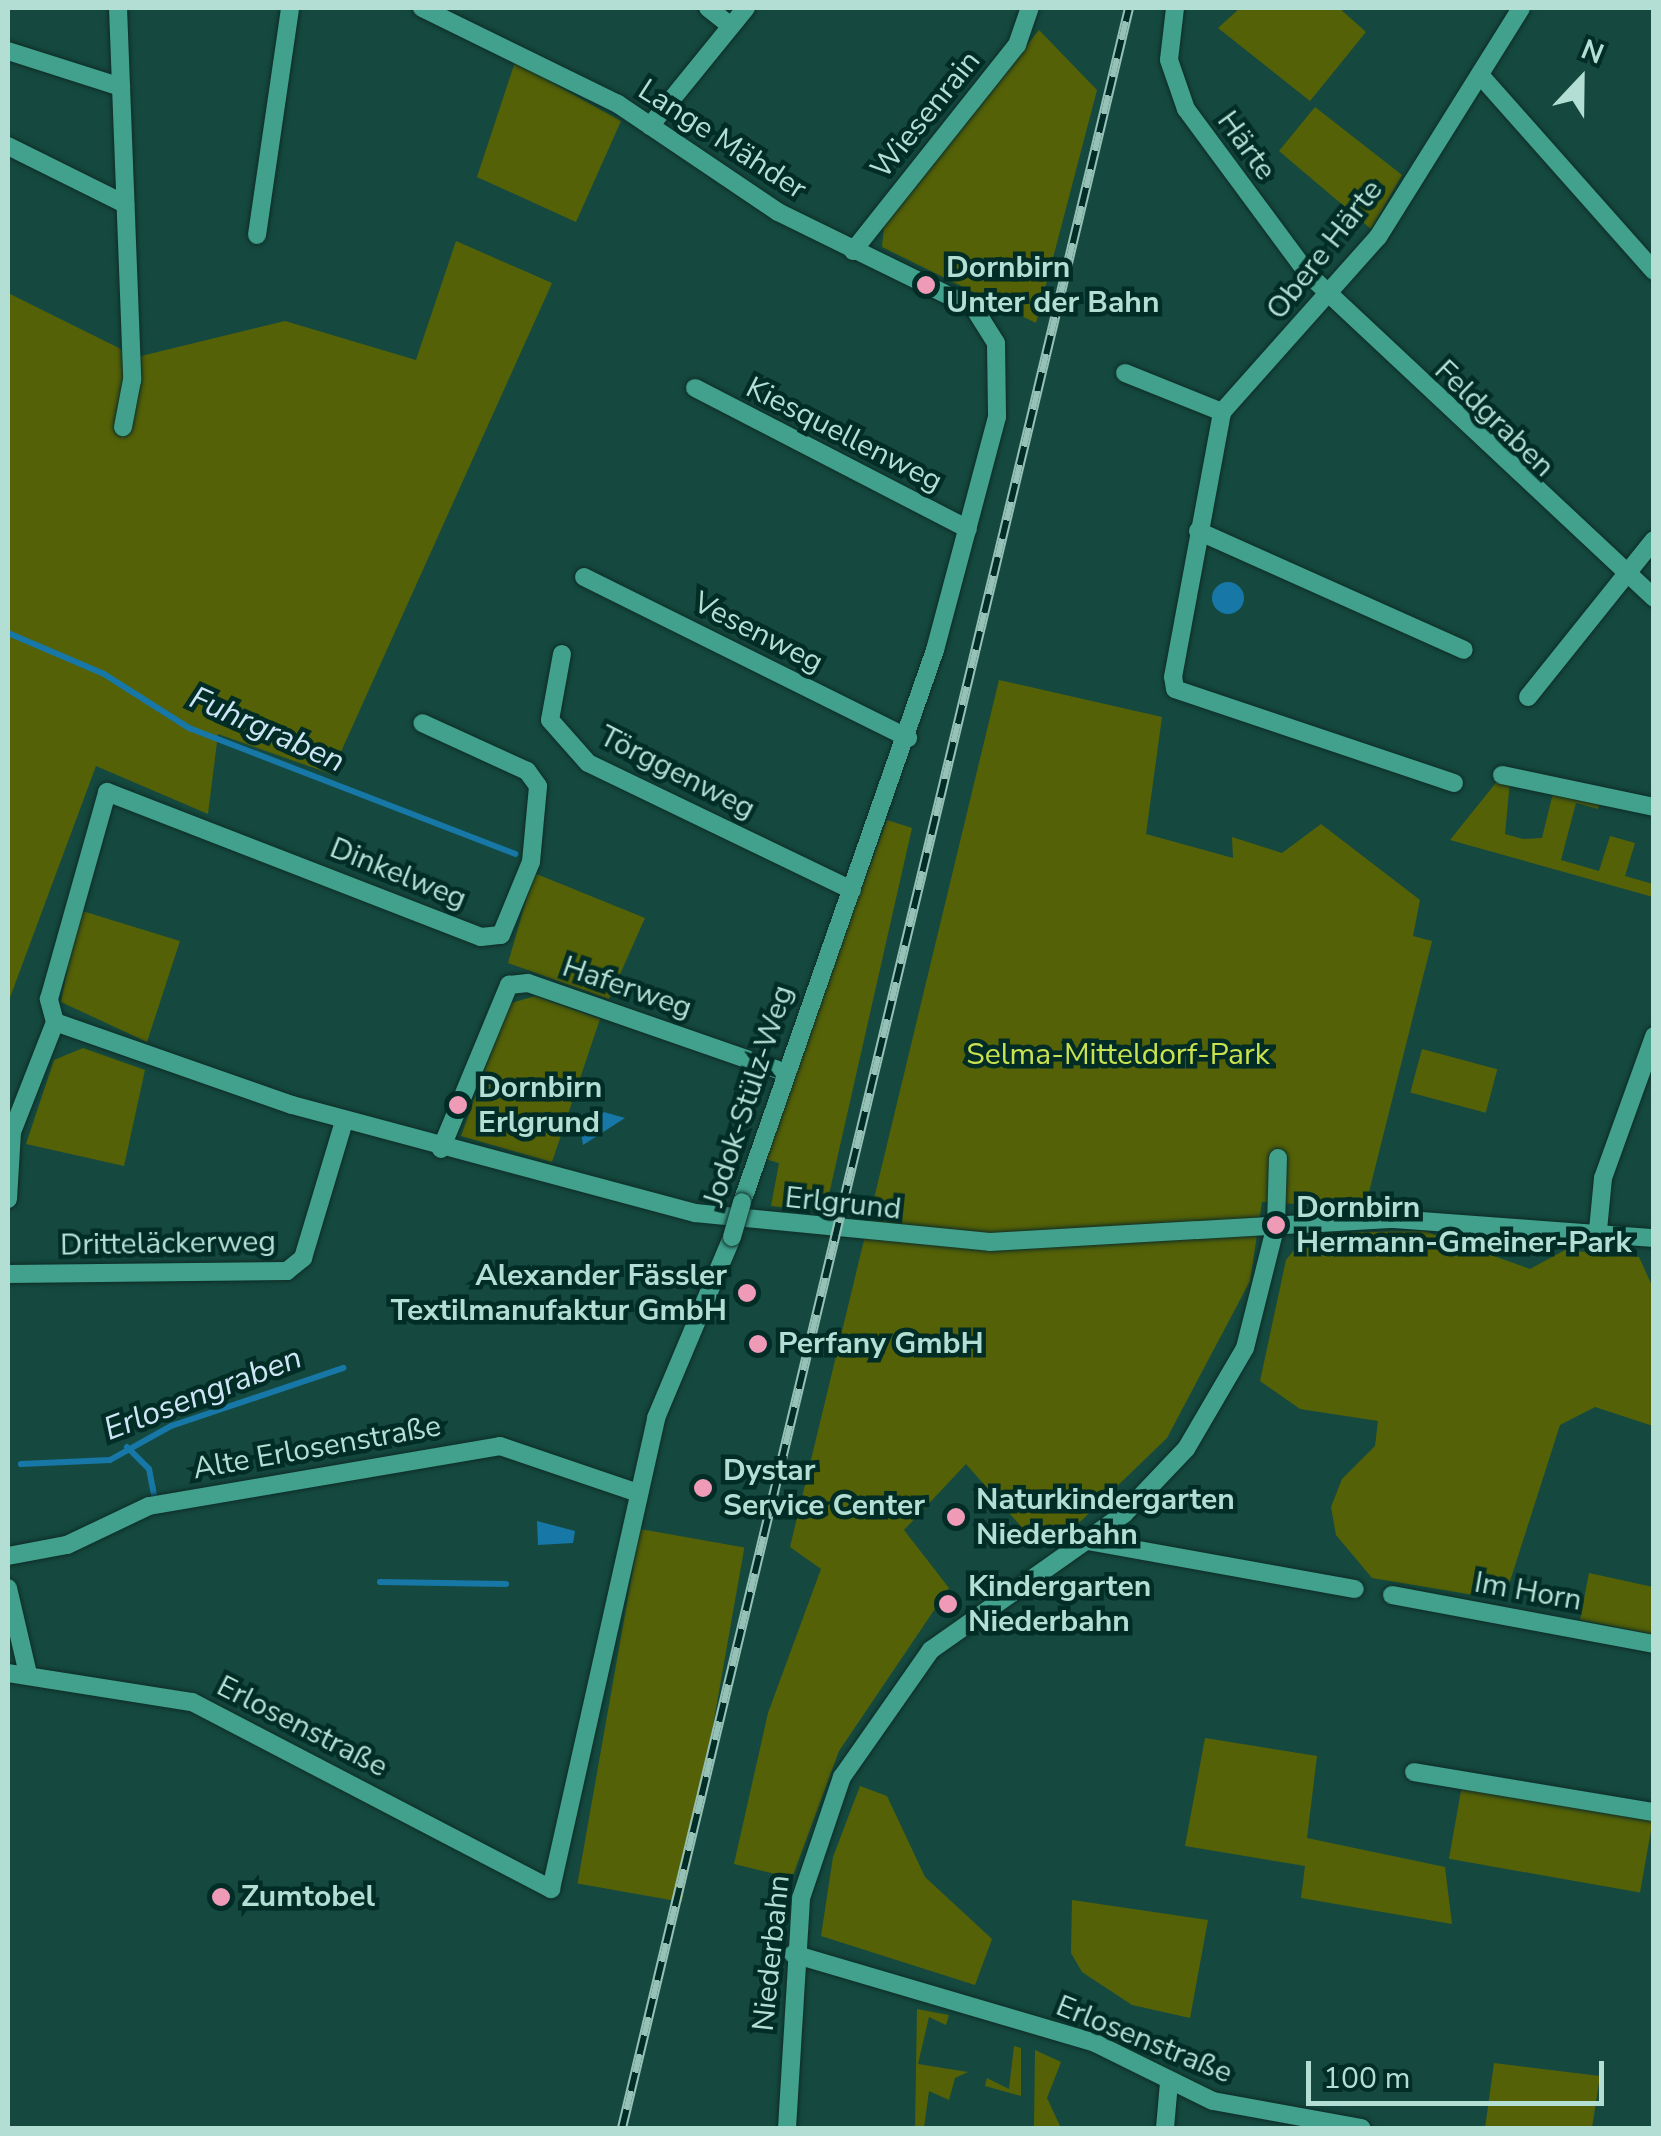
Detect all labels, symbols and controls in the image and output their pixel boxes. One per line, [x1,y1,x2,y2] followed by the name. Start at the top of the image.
[1531,30,1631,130] north arrow
[1575,31,1609,74] text: N
[864,44,988,186] street label: Wiesenrain
[631,72,813,208] street label: Lange Mähder
[1209,104,1283,188] street label: Härte
[1259,173,1391,327] street label: Obere Härte
[946,250,1159,320] place label: Dornbirn Unter der Bahn
[915,274,937,296] marker: Dornbirn Unter der Bahn
[1427,353,1561,485] street label: Feldgraben
[740,370,948,500] street label: Kiesquellenweg
[687,585,829,681] street label: Vesenweg
[184,679,350,781] water label: Fuhrgraben
[593,718,761,828] street label: Törggenweg
[325,830,471,918] street label: Dinkelweg
[558,949,696,1027] street label: Haferweg
[696,981,802,1211] street label: Jodok-Stülz-Weg
[966,1037,1270,1073] park label: Selma-Mitteldorf-Park
[478,1070,602,1140] place label: Dornbirn Erlgrund
[447,1094,469,1116] marker: Dornbirn Erlgrund
[783,1180,903,1228] street label: Erlgrund
[1296,1190,1631,1260] place label: Dornbirn Hermann-Gmeiner-Park
[1265,1214,1287,1236] marker: Dornbirn Hermann-Gmeiner-Park
[60,1224,276,1264] street label: Dritteläckerweg
[391,1258,727,1328] place label: Alexander Fässler Textilmanufaktur GmbH
[736,1282,758,1304] marker: Alexander Fässler Textilmanufaktur GmbH
[778,1326,984,1362] place label: Perfany GmbH
[747,1333,769,1355] marker: Perfany GmbH
[99,1339,307,1449] water label: Erlosengraben
[190,1408,444,1488] street label: Alte Erlosenstraße
[723,1453,925,1524] place label: Dystar Service Center
[692,1477,714,1499] marker: Dystar Service Center
[976,1482,1235,1552] place label: Naturkindergarten Niederbahn
[945,1506,967,1528] marker: Naturkindergarten Niederbahn
[1472,1565,1584,1619] street label: Im Horn
[968,1569,1151,1640] place label: Kindergarten Niederbahn
[937,1593,959,1615] marker: Kindergarten Niederbahn
[211,1669,393,1785] street label: Erlosenstraße
[746,1873,798,2033] street label: Niederbahn
[241,1879,375,1915] place label: Zumtobel
[210,1886,232,1908] marker: Zumtobel
[1051,1988,1237,2092] street label: Erlosenstraße
[1311,2041,1608,2103] scale bar
[1323,2058,1410,2099] text: 100 m

